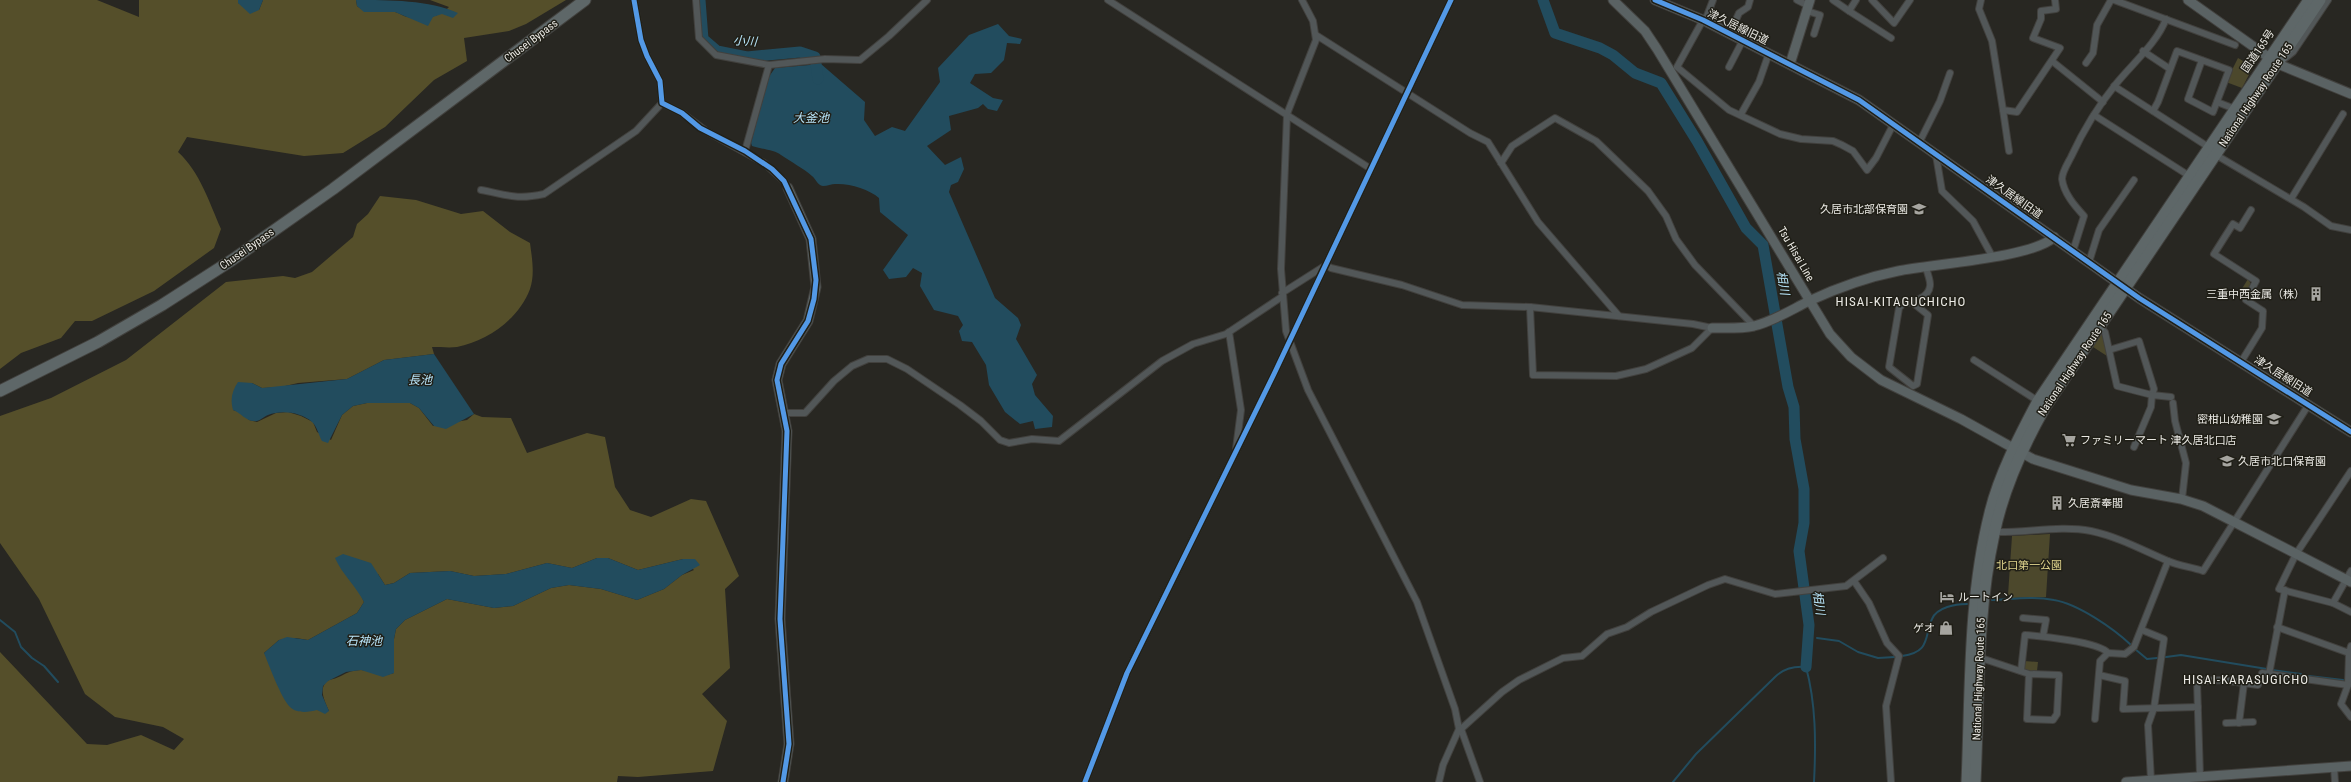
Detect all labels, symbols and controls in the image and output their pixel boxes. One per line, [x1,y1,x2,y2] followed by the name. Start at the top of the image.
[1705,7,1771,47] street label: 津久居線旧道
[502,17,560,65] street label: Chusei Bypass
[2239,27,2277,75] street label: 国道165号
[733,33,759,49] water label: 小川
[2216,41,2296,149] street label: National Highway Route 165
[793,111,830,125] water label: 大釜池
[1983,173,2045,221] street label: 津久居線旧道
[1911,201,1927,217] school or university icon: 久居市北部保育園
[1820,203,1908,216] place label: 久居市北部保育園
[1775,224,1817,284] street label: Tsu Hisai Line
[217,225,277,273] street label: Chusei Bypass
[1774,270,1792,298] water label: 相川
[2308,286,2324,302] building icon: 三重中西金属（株）
[2206,288,2305,301] place label: 三重中西金属（株）
[1836,294,1966,309] district label: HISAI-KITAGUCHICHO
[2035,310,2115,418] street label: National Highway Route 165
[2252,353,2314,399] street label: 津久居線旧道
[408,373,433,387] water label: 長池
[2266,411,2282,427] school or university icon: 密柑山幼稚園
[2197,413,2263,426] place label: 密柑山幼稚園
[2061,432,2077,448] supermarket icon: ファミリーマート 津久居北口店
[2080,434,2237,447] place label: ファミリーマート 津久居北口店
[2219,453,2235,469] school or university icon: 久居市北口保育園
[2238,455,2326,468] place label: 久居市北口保育園
[2049,495,2065,511] building icon: 久居斎奉閣
[2068,497,2123,510] place label: 久居斎奉閣
[1996,559,2062,572] park label: 北口第一公園
[1939,589,1955,605] hotel icon: ルートイン
[1810,590,1828,618] water label: 相川
[1958,591,2013,604] place label: ルートイン
[1970,618,1988,740] street label: National Highway Route 165
[1938,620,1954,636] shop icon: ゲオ
[1913,622,1935,635] place label: ゲオ
[346,634,383,648] water label: 石神池
[2183,672,2309,687] district label: HISAI-KARASUGICHO

